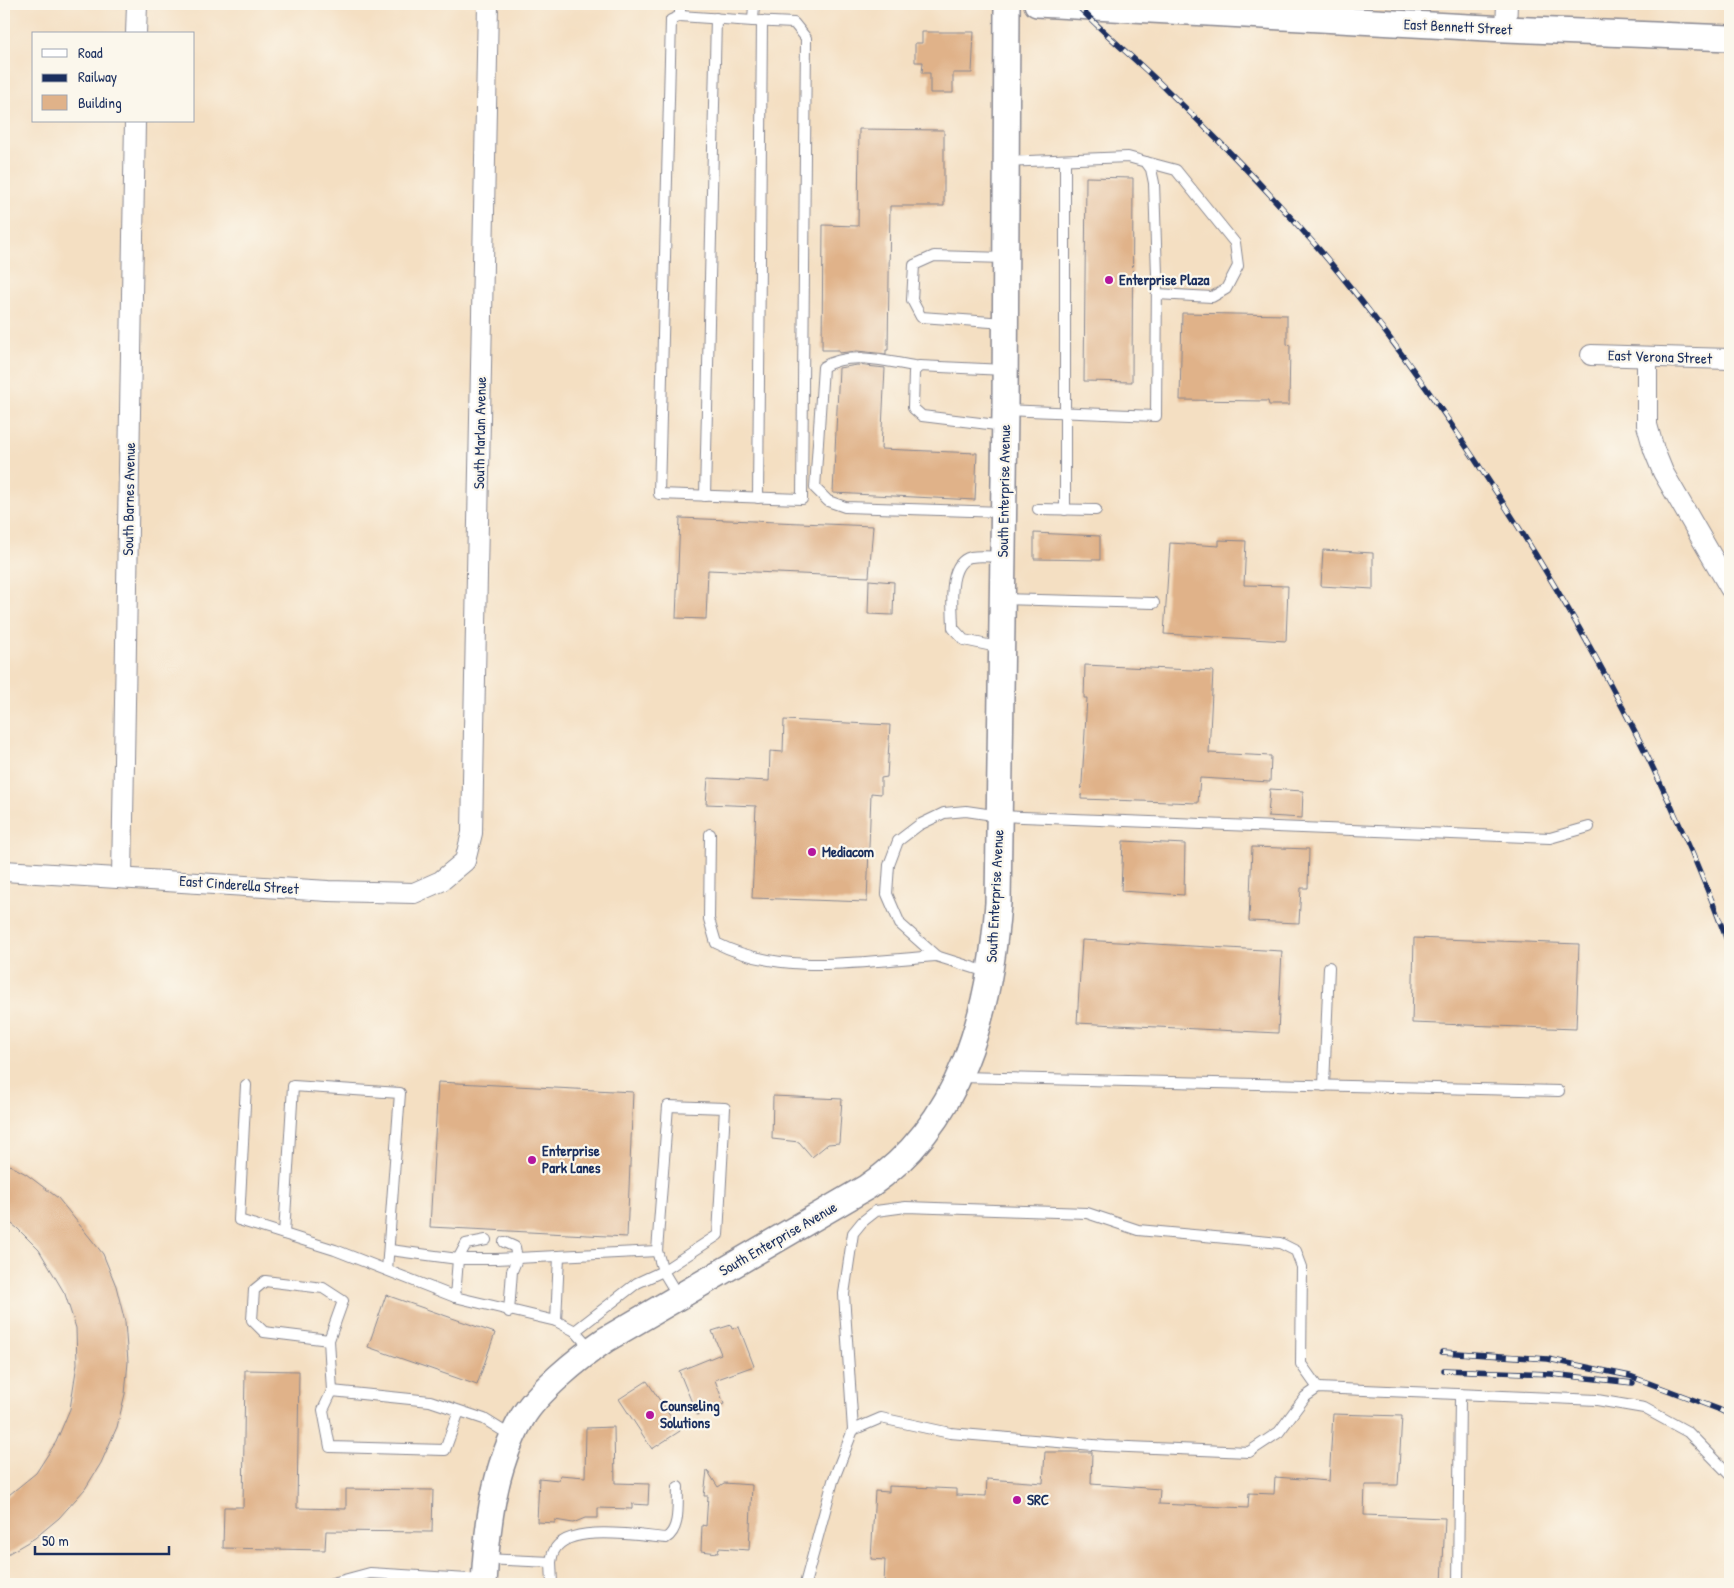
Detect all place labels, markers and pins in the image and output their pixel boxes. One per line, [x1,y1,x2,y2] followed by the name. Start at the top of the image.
[1119,269,1210,291] place label: Enterprise Plaza
[1103,274,1115,286] marker: Enterprise Plaza
[822,841,874,862] place label: Mediacom
[806,846,818,858] marker: Mediacom
[542,1140,601,1178] place label: Enterprise Park Lanes
[526,1154,538,1166] marker: Enterprise Park Lanes
[660,1395,720,1433] place label: Counseling Solutions
[644,1409,656,1421] marker: Counseling Solutions
[1027,1489,1049,1510] place label: SRC
[1011,1494,1023,1506] marker: SRC

